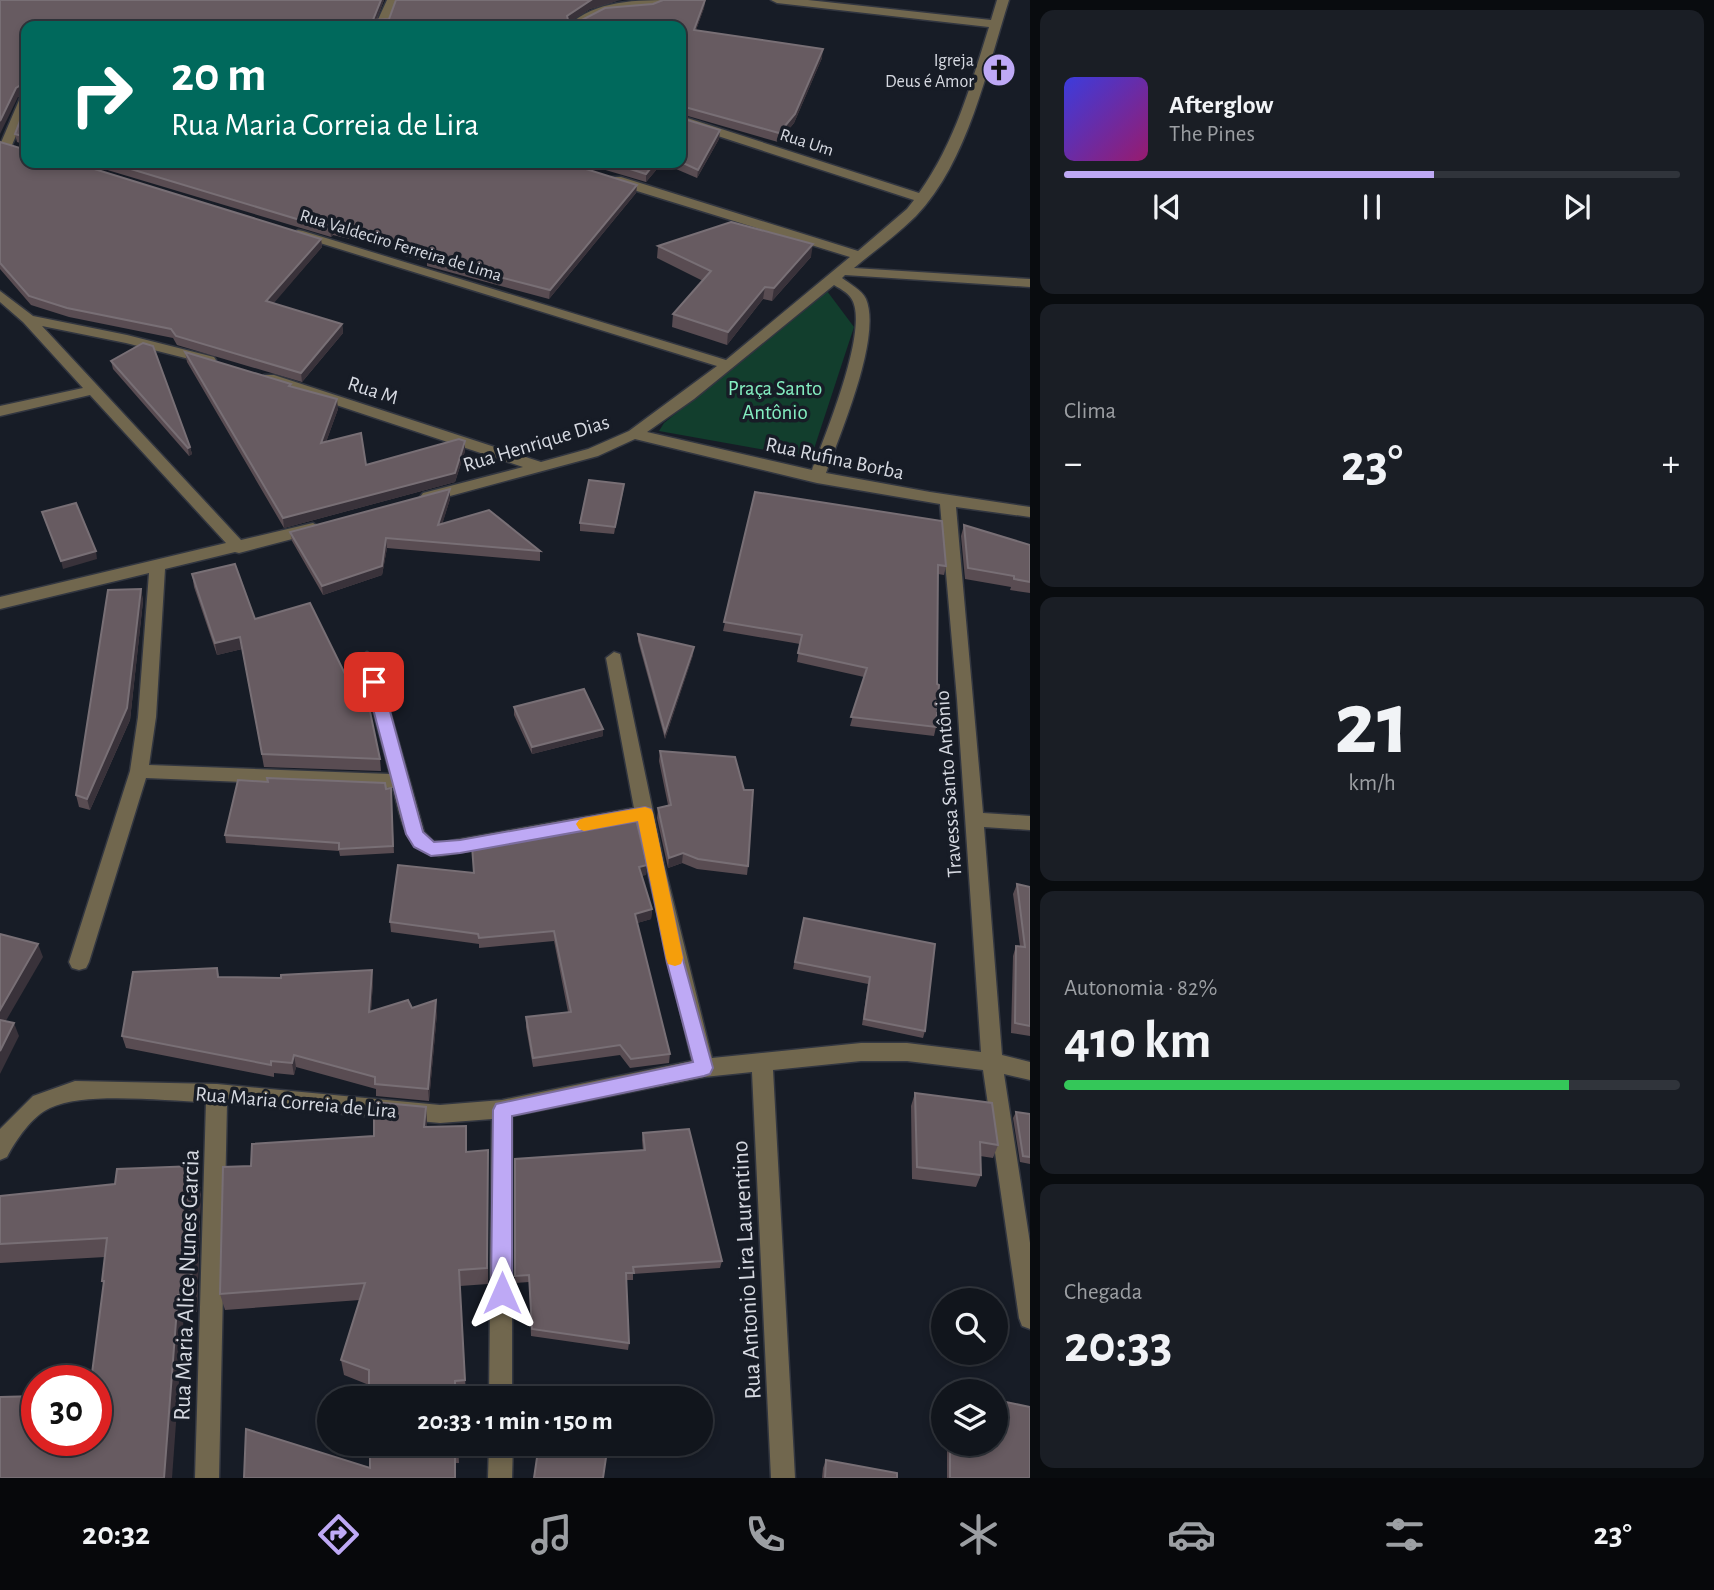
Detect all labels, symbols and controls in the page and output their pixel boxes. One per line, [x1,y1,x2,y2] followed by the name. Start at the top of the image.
[56,49,147,140] icon: right
[171,51,267,100] text: 20 m
[980,51,1018,89] church icon: Igreja Deus é Amor
[885,52,974,91] place label: Igreja Deus é Amor
[1169,92,1273,118] text: Afterglow
[171,109,479,141] text: Rua Maria Correia de Lira
[1169,123,1255,146] text: The Pines
[778,126,836,160] street label: Rua Um
[1148,188,1186,226] icon: previous
[1353,188,1391,226] icon: pause
[1558,188,1596,226] icon: next
[297,207,504,285] street label: Rua Valdeciro Ferreira de Lima
[345,373,401,408] street label: Rua M
[728,378,822,423] park label: Praça Santo Antônio
[1064,400,1116,423] text: Clima
[460,411,612,476] street label: Rua Henrique Dias
[764,434,906,483] street label: Rua Rufina Borba
[1341,438,1403,490] text: 23°
[1064,445,1082,483] text: −
[1662,445,1680,483] text: +
[344,652,404,712] pin
[355,663,393,701] icon: arrive
[1334,679,1410,770] text: 21
[931,690,966,878] street label: Travessa Santo Antônio
[1348,772,1396,795] text: km/h
[1064,977,1217,1000] text: Autonomia · 82%
[1064,1015,1212,1067] text: 410 km
[194,1083,398,1122] street label: Rua Maria Correia de Lira
[728,1140,766,1400] street label: Rua Antonio Lira Laurentino
[170,1149,204,1421] street label: Rua Maria Alice Nunes Garcia
[465,1256,539,1330] position arrow
[1064,1281,1142,1304] text: Chegada
[931,1288,1008,1456] map controls
[931,1288,1008,1365] button: search
[1064,1319,1172,1371] text: 20:33
[21,1365,112,1456] speed limit sign: 30
[931,1379,1008,1456] button: layers
[417,1408,613,1434] text: 20:33 · 1 min · 150 m
[314,1510,363,1559] icon: directions
[527,1510,576,1559] icon: music
[741,1510,790,1559] icon: phone
[954,1510,1003,1559] icon: climate
[1167,1510,1216,1559] icon: car
[1380,1510,1429,1559] icon: filters
[82,1518,150,1550] text: 20:32
[1594,1518,1632,1550] text: 23°

